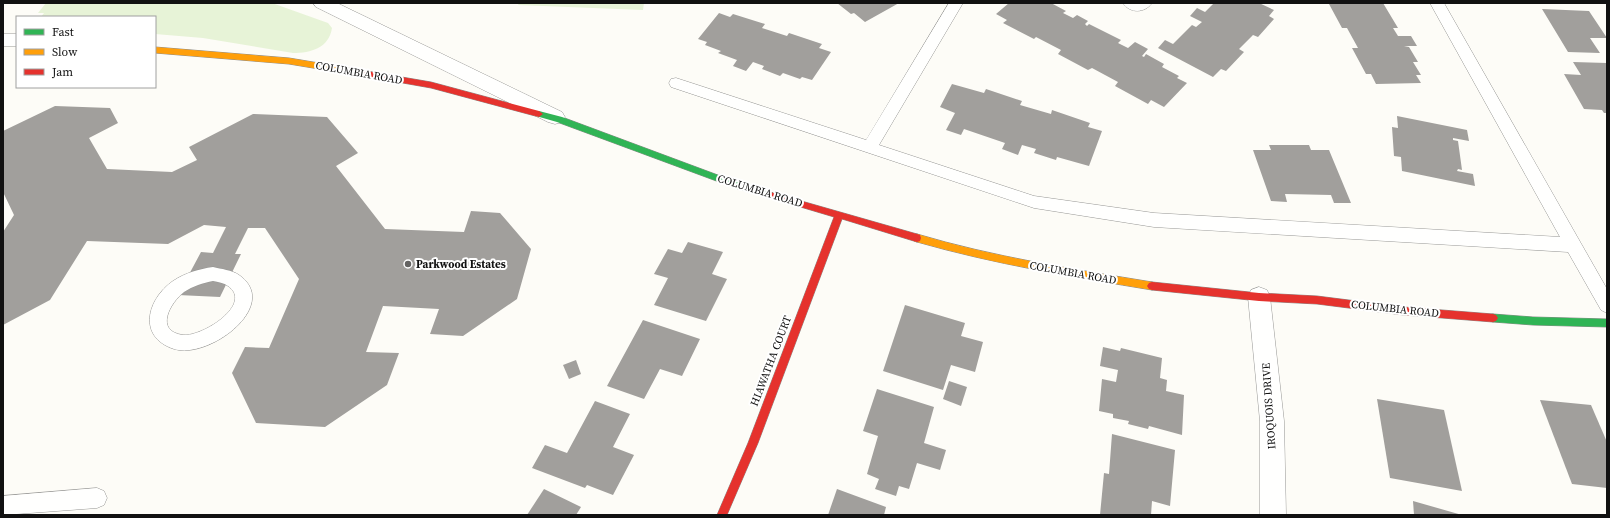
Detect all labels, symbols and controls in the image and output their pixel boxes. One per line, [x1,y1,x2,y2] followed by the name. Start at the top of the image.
[16,16,156,88] legend
[52,24,74,40] text: Fast
[52,44,78,60] text: Slow
[314,58,404,88] street label: COLUMBIA ROAD
[51,64,73,80] text: Jam
[716,171,805,211] street label: COLUMBIA ROAD
[416,257,506,272] place label: Parkwood Estates
[1028,258,1118,288] street label: COLUMBIA ROAD
[403,259,413,269] marker: Parkwood Estates
[1350,297,1440,321] street label: COLUMBIA ROAD
[747,313,795,408] street label: HIAWATHA COURT
[1258,362,1280,450] street label: IROQUOIS DRIVE

